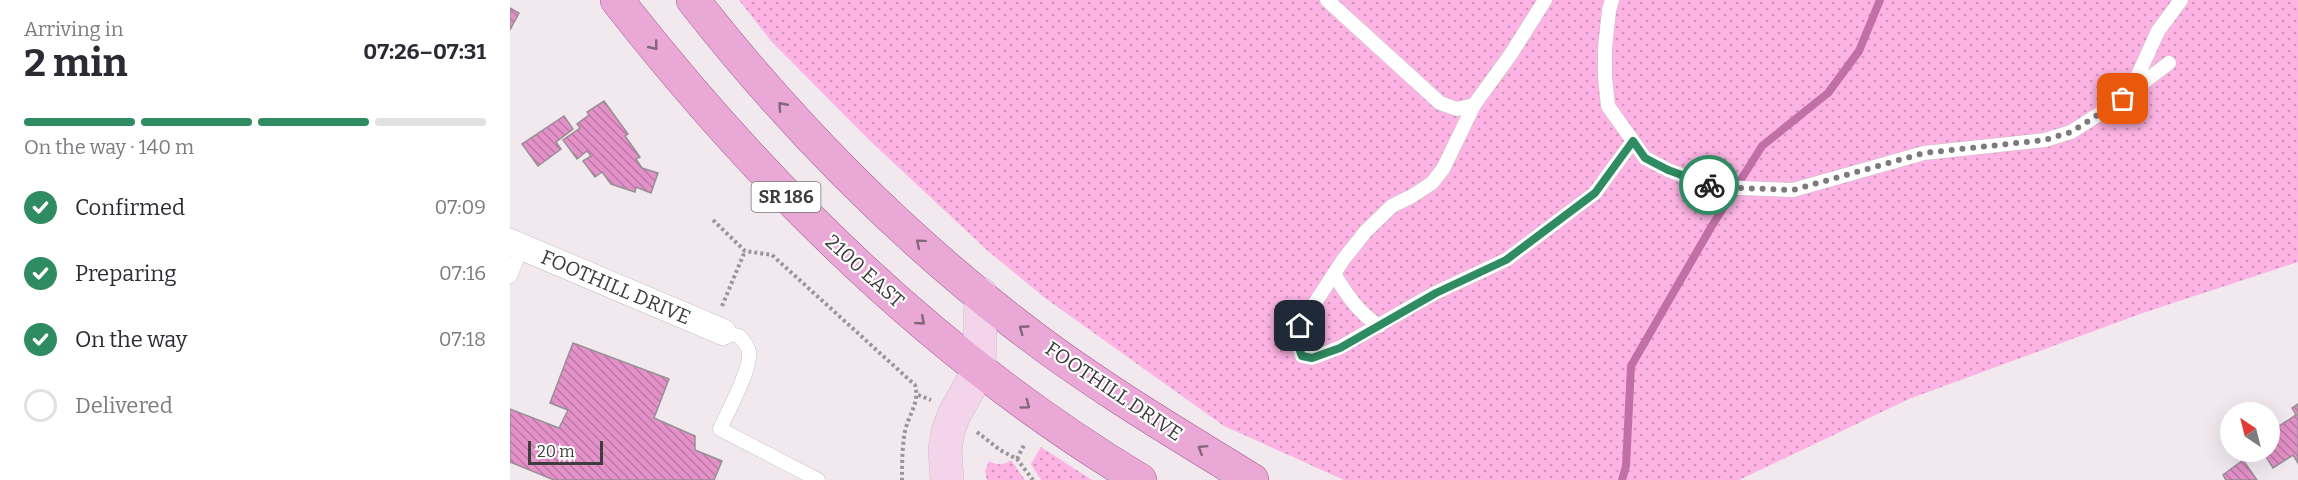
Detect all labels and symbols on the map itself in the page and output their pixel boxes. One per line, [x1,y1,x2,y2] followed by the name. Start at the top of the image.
[646,39,657,50] one-way arrow
[2097,73,2148,124] pin
[778,102,789,112] one-way arrow
[1679,155,1739,215] courier
[752,182,820,212] road number: SR 186
[821,229,909,313] street label: 2100 EAST
[916,239,927,250] one-way arrow
[538,245,694,329] street label: FOOTHILL DRIVE
[1274,300,1325,351] pin
[914,314,924,325] one-way arrow
[1019,325,1030,336] one-way arrow
[1041,336,1187,446] street label: FOOTHILL DRIVE
[1020,398,1031,409] one-way arrow
[2220,402,2280,462] north arrow
[528,438,603,466] scale bar
[1198,445,1208,457] one-way arrow

